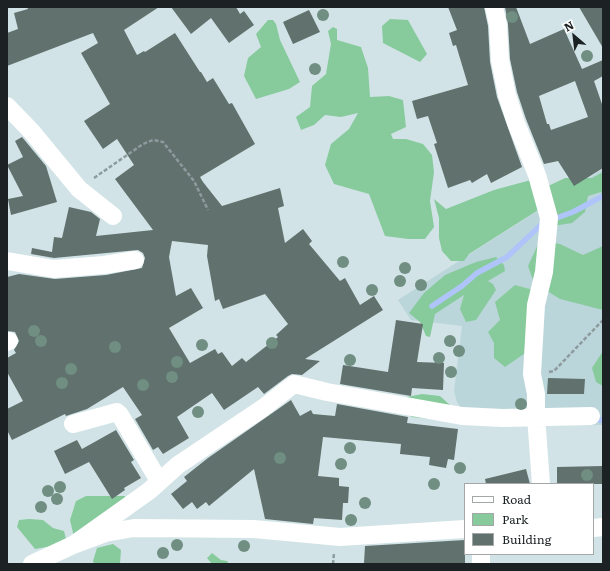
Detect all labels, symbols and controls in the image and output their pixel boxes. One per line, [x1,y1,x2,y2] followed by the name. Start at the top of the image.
[554,16,594,56] north arrow
[561,16,576,35] text: N
[464,483,594,555] legend
[502,490,531,508] text: Road
[502,510,528,528] text: Park
[502,530,551,548] text: Building

